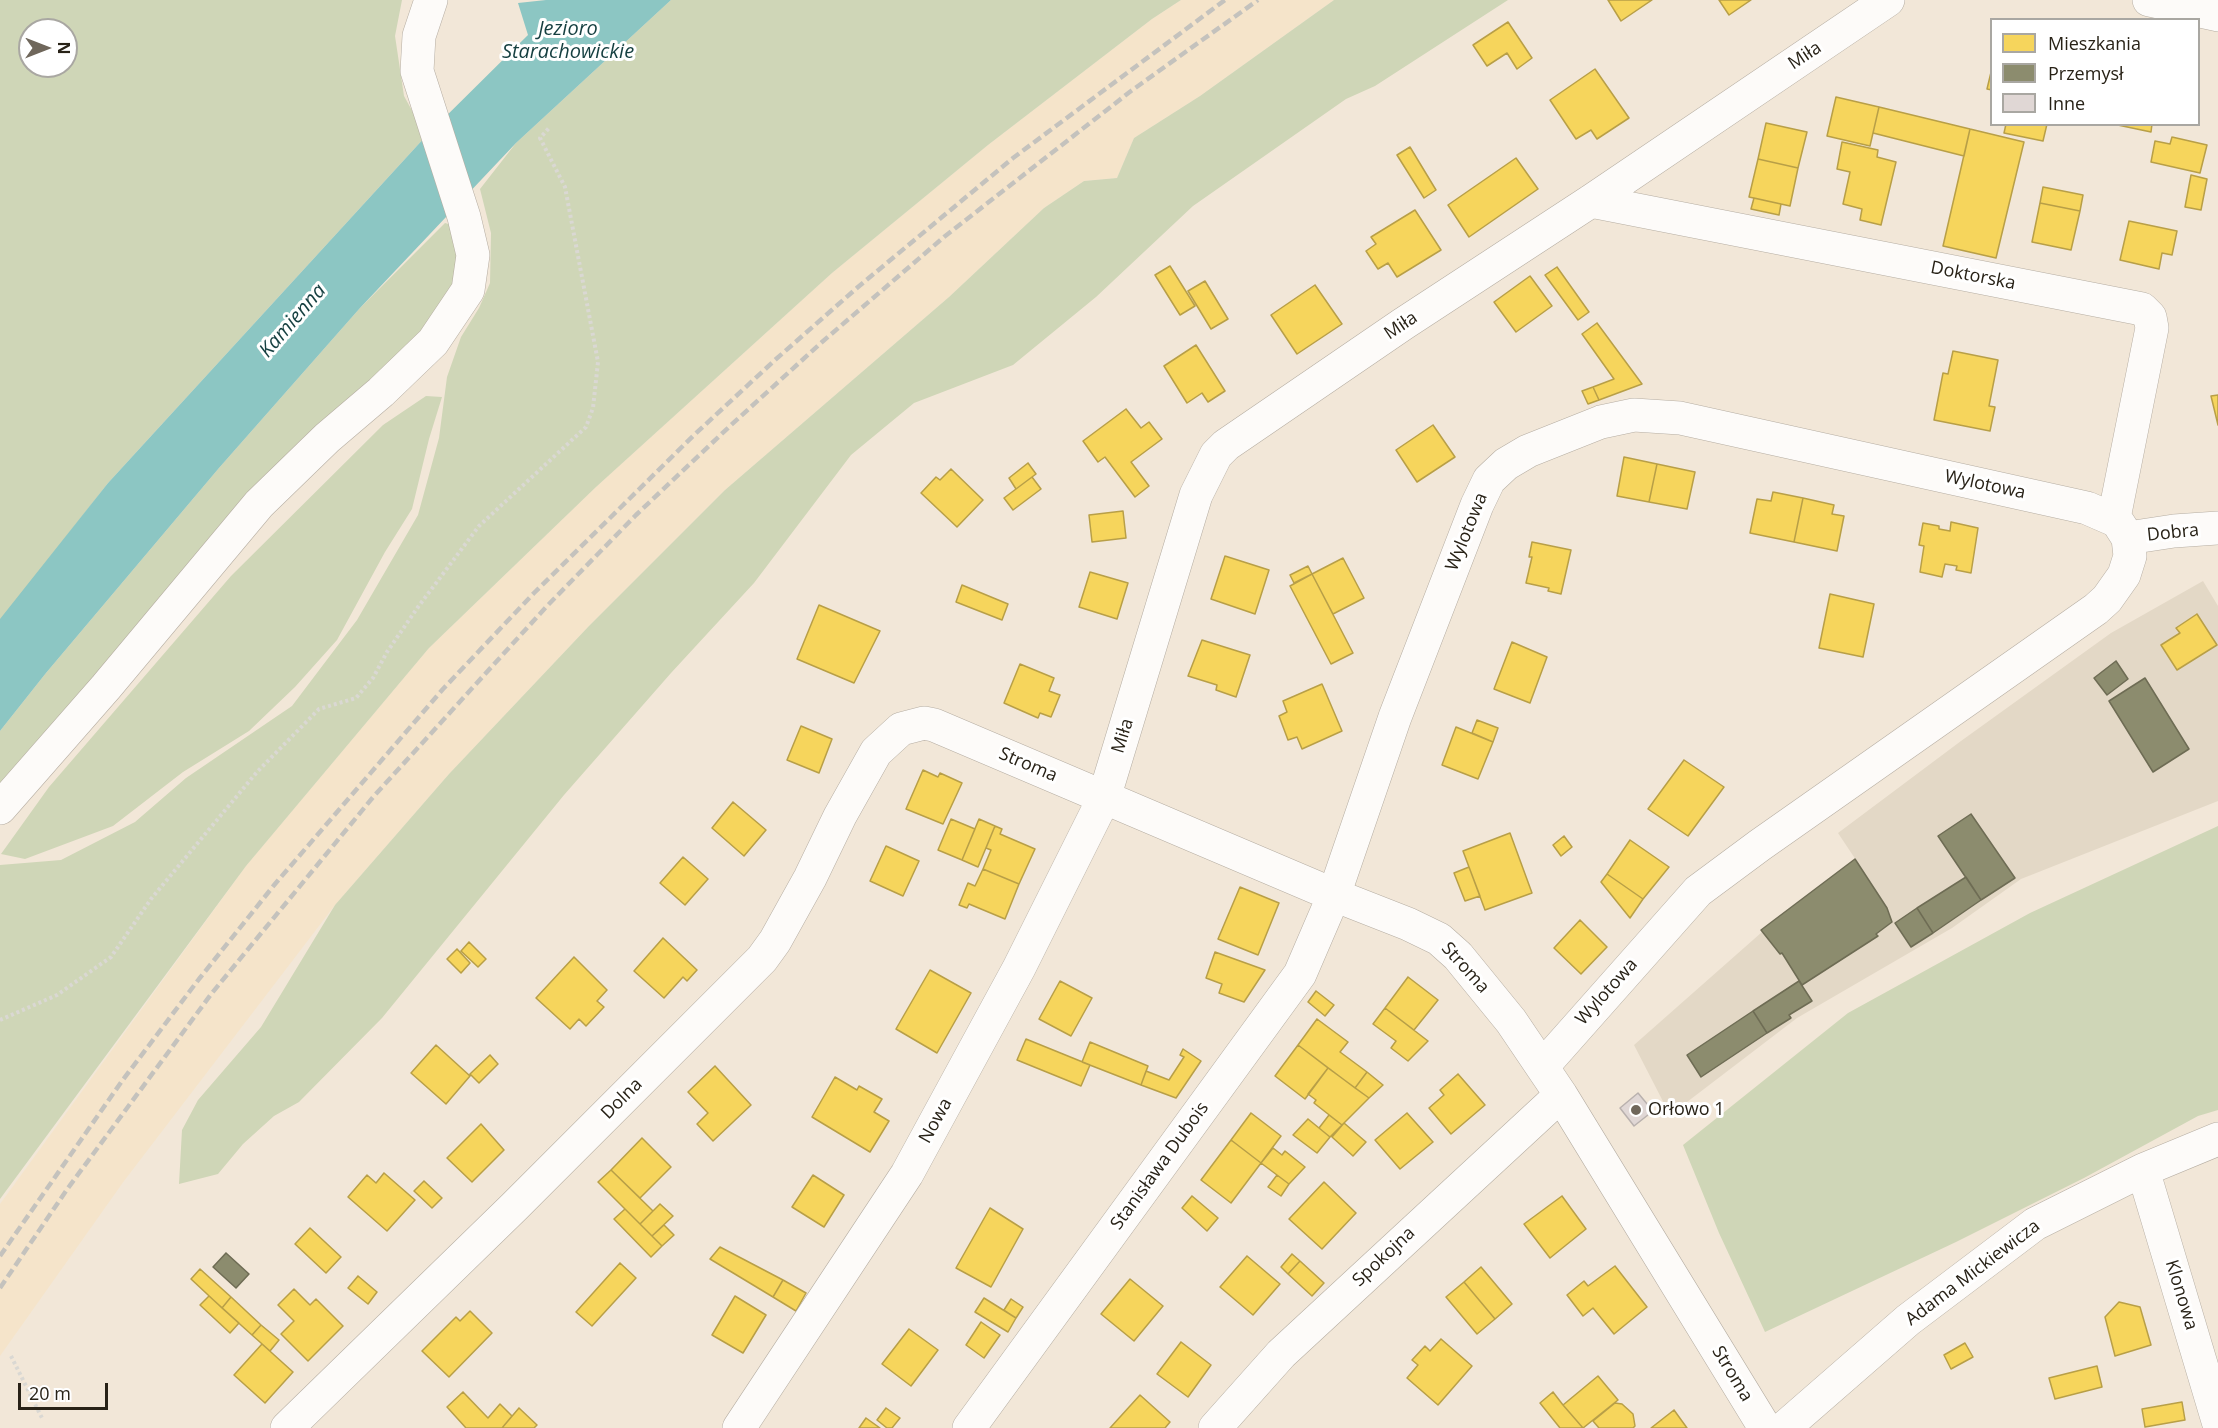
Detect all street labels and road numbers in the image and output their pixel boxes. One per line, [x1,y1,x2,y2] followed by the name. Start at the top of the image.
[1784,37,1826,75] street label: Miła
[1929,257,2017,295] street label: Doktorska
[1380,307,1422,345] street label: Miła
[1943,466,2027,504] street label: Wylotowa
[1442,490,1492,574] street label: Wylotowa
[2146,520,2200,546] street label: Dobra
[1108,716,1138,756] street label: Miła
[996,743,1060,787] street label: Stroma
[1437,938,1493,998] street label: Stroma
[1571,954,1643,1030] street label: Wylotowa
[597,1074,647,1124] street label: Dolna
[915,1095,957,1147] street label: Nowa
[1106,1098,1214,1234] street label: Stanisława Dubois
[1902,1215,2044,1331] street label: Adama Mickiewicza
[1348,1223,1420,1291] street label: Spokojna
[2160,1257,2202,1333] street label: Klonowa
[1707,1342,1757,1406] street label: Stroma

